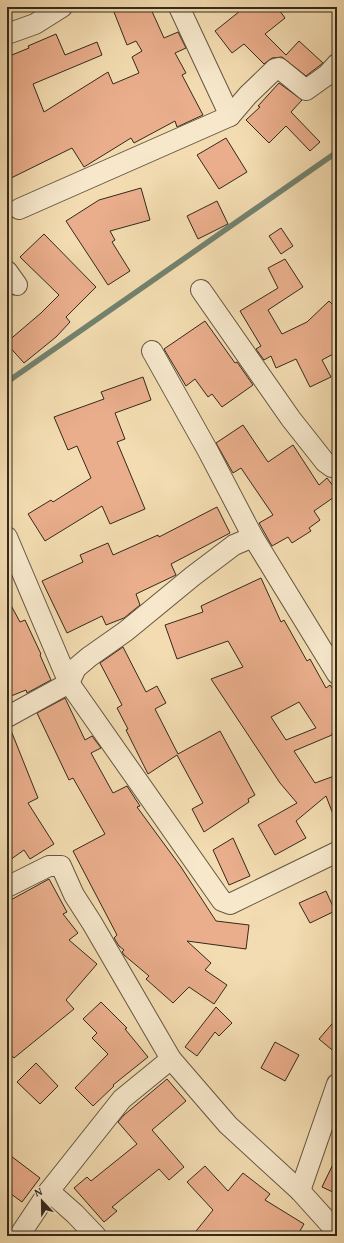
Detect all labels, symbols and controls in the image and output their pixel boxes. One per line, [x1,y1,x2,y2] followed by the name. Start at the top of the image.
[22,1181,62,1221] north arrow
[32,1183,45,1201] text: N

